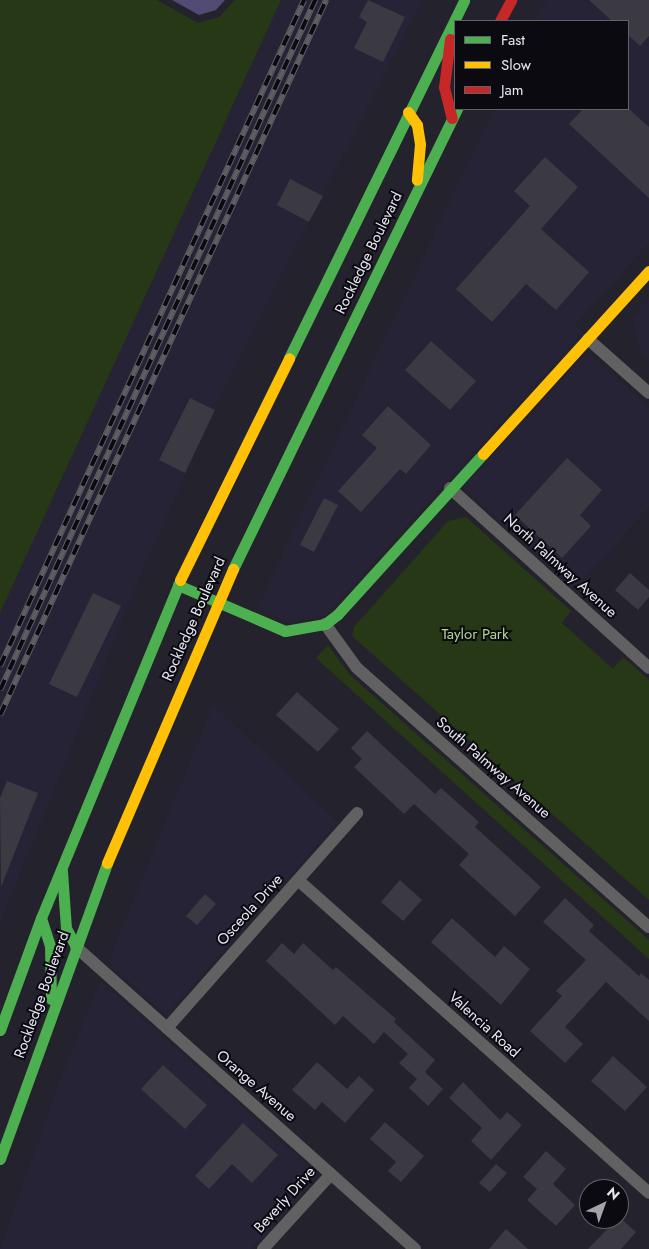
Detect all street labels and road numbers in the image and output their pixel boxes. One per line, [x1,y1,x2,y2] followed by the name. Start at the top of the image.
[332,189,406,317] street label: Rockledge Boulevard
[500,510,620,622] street label: North Palmway Avenue
[159,554,229,684] street label: Rockledge Boulevard
[432,713,554,823] street label: South Palmway Avenue
[213,871,287,949] street label: Osceola Drive
[11,929,73,1061] street label: Rockledge Boulevard
[445,988,523,1062] street label: Valencia Road
[213,1047,299,1125] street label: Orange Avenue
[251,1163,319,1237] street label: Beverly Drive

